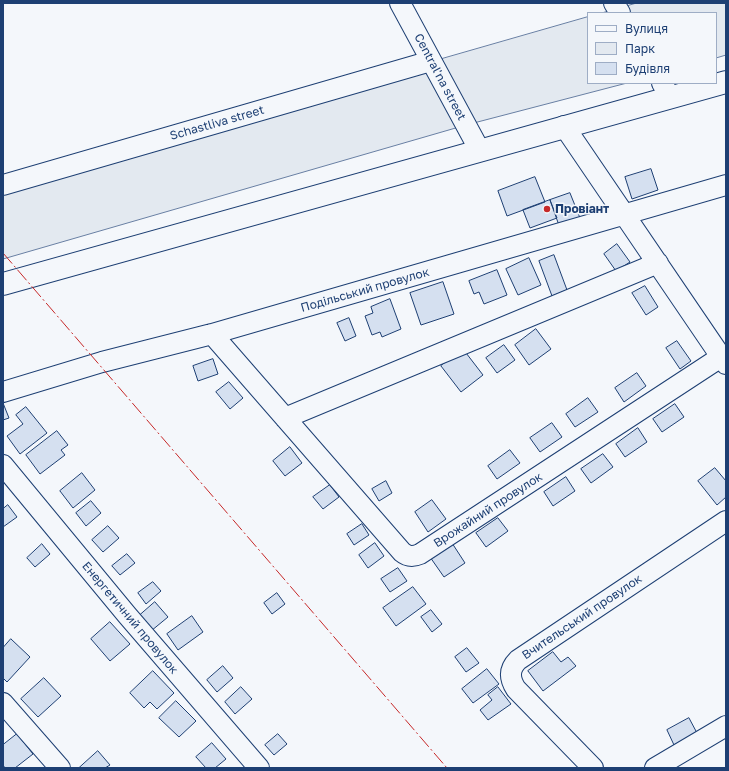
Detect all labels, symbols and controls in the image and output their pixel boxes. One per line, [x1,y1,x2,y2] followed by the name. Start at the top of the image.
[587,12,717,84] legend
[625,21,668,36] text: Вулиця
[411,31,469,123] street label: Central'na street
[625,41,655,56] text: Парк
[625,61,670,76] text: Будівля
[168,103,266,143] street label: Schastliva street
[555,202,609,216] place label: Провіант
[542,204,552,214] marker: Провіант
[299,265,431,315] street label: Подільський провулок
[431,469,545,551] street label: Врожайний провулок
[79,559,181,677] street label: Енергетичний провулок
[519,572,645,662] street label: Вчительський провулок

